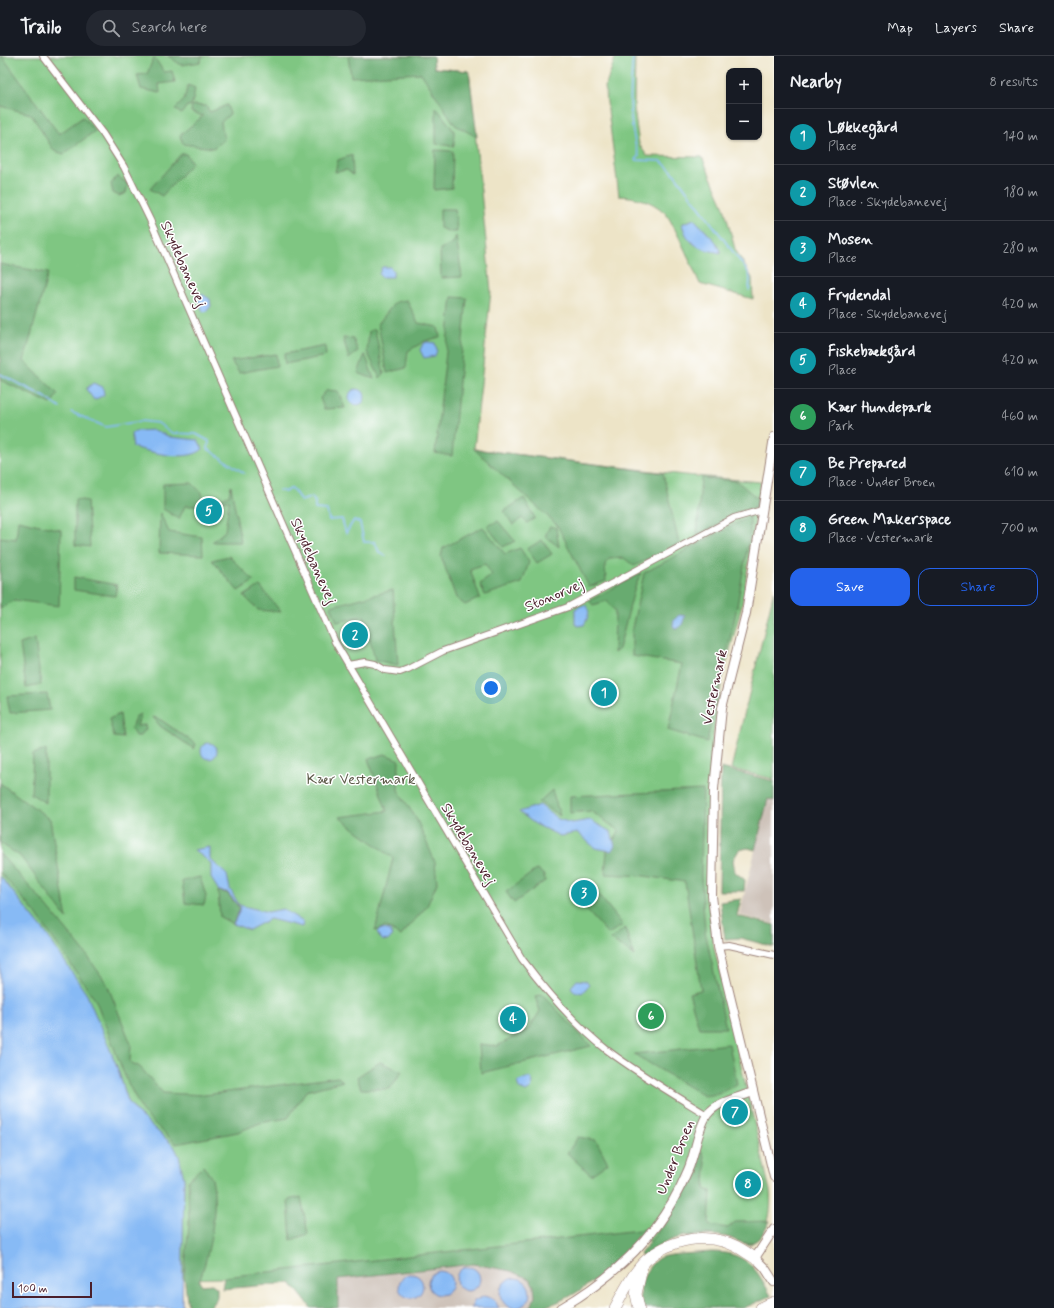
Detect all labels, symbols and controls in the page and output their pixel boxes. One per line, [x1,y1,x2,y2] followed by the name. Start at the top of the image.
[86,10,366,46] search box
[20,15,62,40] text: Trailo
[100,17,122,39] icon: search
[132,18,207,38] text: Search here
[887,19,913,37] text: Map
[935,19,977,37] text: Layers
[999,19,1034,37] text: Share
[726,68,762,140] map controls
[726,68,762,104] button: +
[790,71,842,93] text: Nearby
[990,74,1038,91] text: 8 results
[726,104,762,140] button: −
[828,118,898,138] text: Løkkegård
[800,128,806,145] text: 1
[1003,128,1038,145] text: 140 m
[828,138,857,155] text: Place
[828,174,879,194] text: Støvlen
[800,184,806,201] text: 2
[1003,184,1038,201] text: 180 m
[828,194,947,211] text: Place · Skydebanevej
[155,218,211,311] street label: Skydebanevej
[828,230,873,250] text: Mosen
[800,240,806,257] text: 3
[1003,240,1038,257] text: 280 m
[828,250,857,267] text: Place
[828,286,891,306] text: Frydendal
[799,296,807,313] text: 4
[1002,296,1038,313] text: 420 m
[828,306,947,323] text: Place · Skydebanevej
[828,342,915,362] text: Fiskebækgård
[799,352,807,369] text: 5
[1002,352,1038,369] text: 420 m
[828,362,857,379] text: Place
[828,398,931,418] text: Kær Hundepark
[800,408,806,425] text: 6
[1002,408,1038,425] text: 460 m
[828,418,854,435] text: Park
[828,454,906,474] text: Be Prepared
[799,464,807,481] text: 7
[1004,464,1038,481] text: 610 m
[828,474,935,491] text: Place · Under Broen
[196,496,222,526] pin: 5
[828,510,951,530] text: Green Makerspace
[285,515,341,608] street label: Skydebanevej
[799,520,807,537] text: 8
[1001,520,1038,537] text: 700 m
[828,530,933,547] text: Place · Vestermark
[790,568,910,606] button: Save
[918,568,1038,606] button: Share
[522,575,587,617] street label: Stonorvej
[342,620,368,650] pin: 2
[697,647,733,727] street label: Vestermark
[481,678,501,698] your location
[591,678,617,708] pin: 1
[306,770,416,790] park label: Kær Vestermark
[436,800,501,889] street label: Skydebanevej
[571,878,597,908] pin: 3
[638,1001,664,1031] pin: 6
[500,1004,526,1034] pin: 4
[722,1097,748,1127] pin: 7
[652,1117,700,1198] street label: Under Broen
[735,1169,761,1199] pin: 8
[12,1280,92,1299] scale bar
[18,1282,48,1296] text: 100 m

